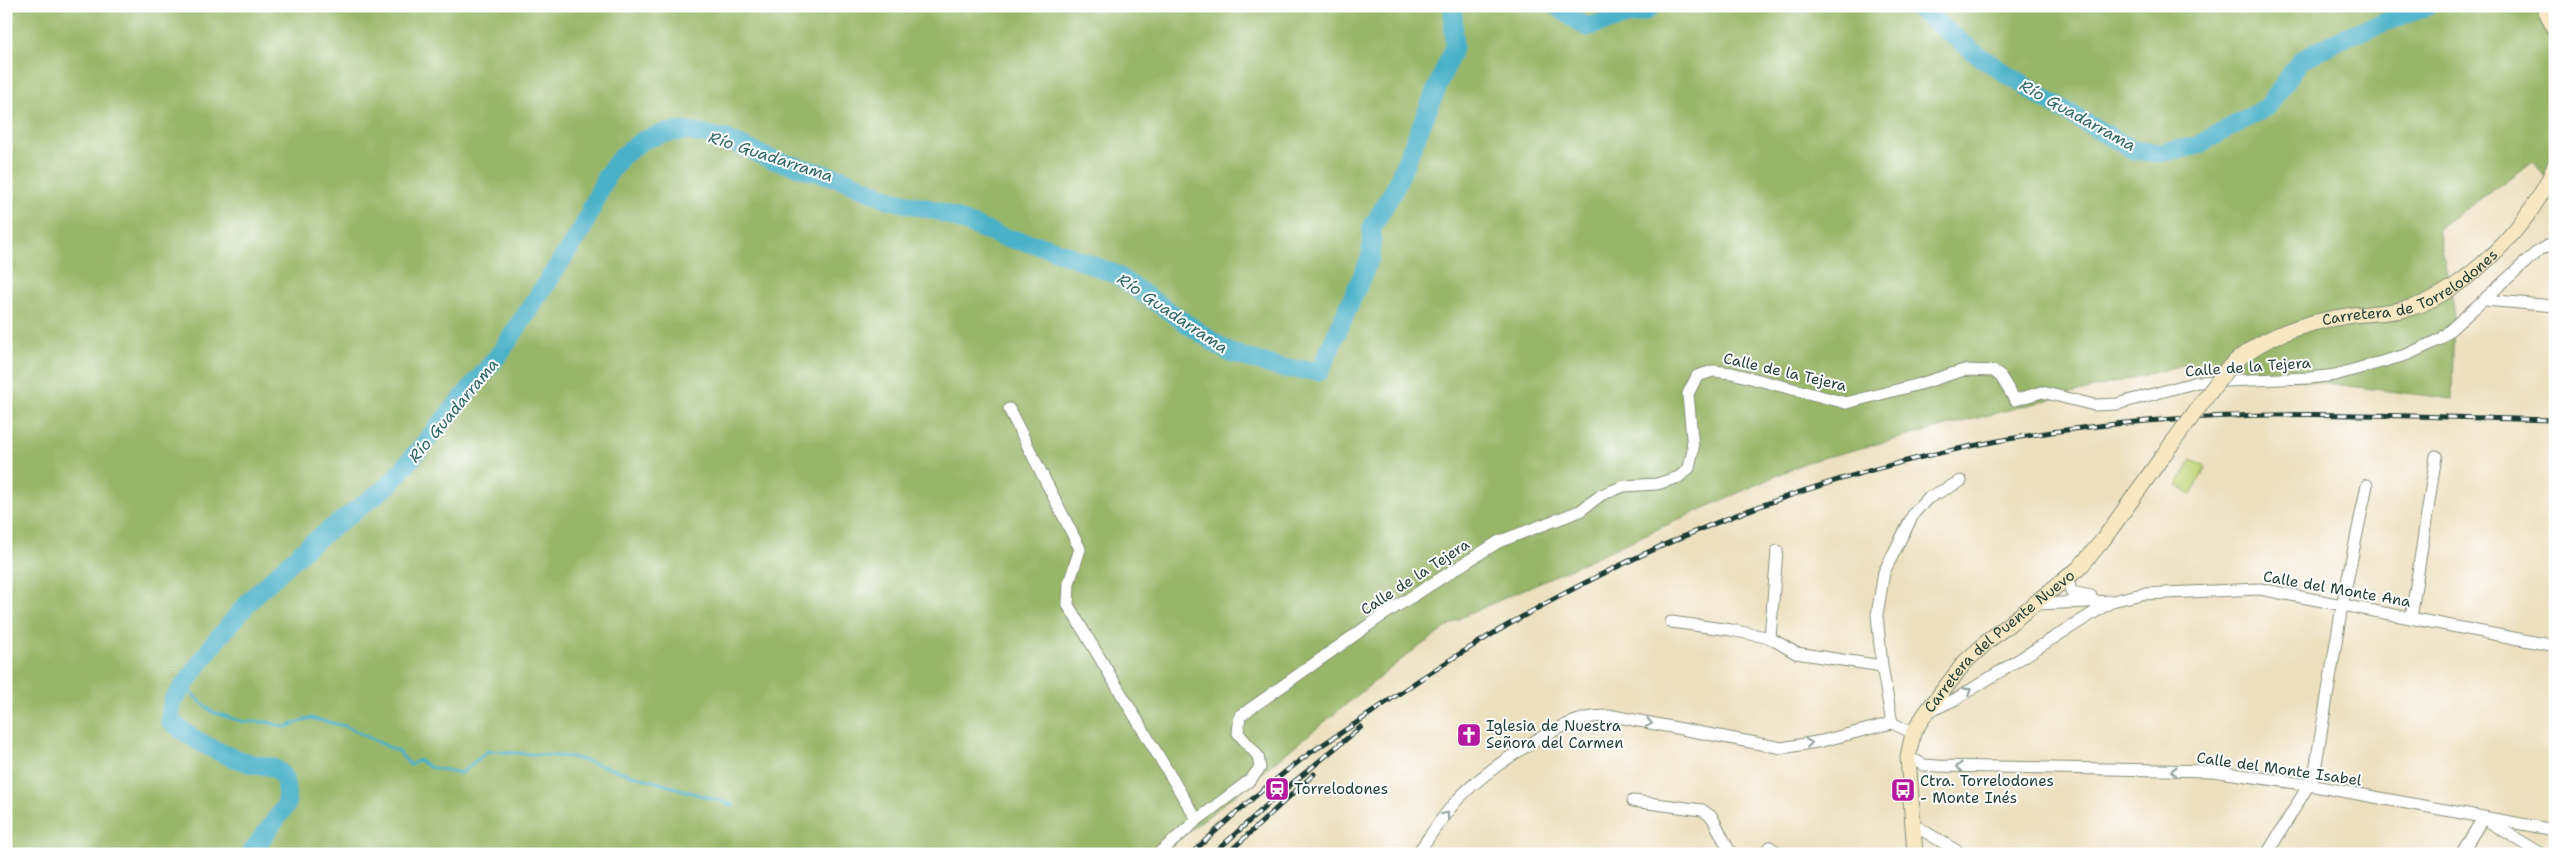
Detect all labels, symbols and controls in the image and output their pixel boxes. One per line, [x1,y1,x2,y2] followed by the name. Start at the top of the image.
[2016,75,2140,156] water label: Río Guadarrama
[706,126,836,186] water label: Río Guadarrama
[2320,245,2502,330] street label: Carretera de Torrelodones
[1113,269,1232,358] water label: Río Guadarrama
[1721,348,1849,396] street label: Calle de la Tejera
[2185,353,2312,381] street label: Calle de la Tejera
[404,354,503,467] water label: Río Guadarrama
[1357,534,1474,620] street label: Calle de la Tejera
[1920,565,2079,717] street label: Carretera del Puente Nuevo
[2262,566,2413,612] street label: Calle del Monte Ana
[1963,688,1972,698] one-way arrow
[1486,716,1624,753] place label: Iglesia de Nuestra Señora del Carmen
[1644,717,1653,728] one-way arrow
[1456,722,1482,748] church icon: Iglesia de Nuestra Señora del Carmen
[1804,739,1813,749] one-way arrow
[2195,748,2363,791] street label: Calle del Monte Isabel
[1955,762,1962,772] one-way arrow
[2170,765,2178,776] one-way arrow
[1920,771,2054,808] place label: Ctra. Torrelodones - Monte Inés
[1264,776,1290,802] station icon: Torrelodones
[1890,777,1916,803] bus stop icon: Ctra. Torrelodones - Monte Inés
[1294,779,1388,799] place label: Torrelodones
[1441,812,1449,821] one-way arrow

